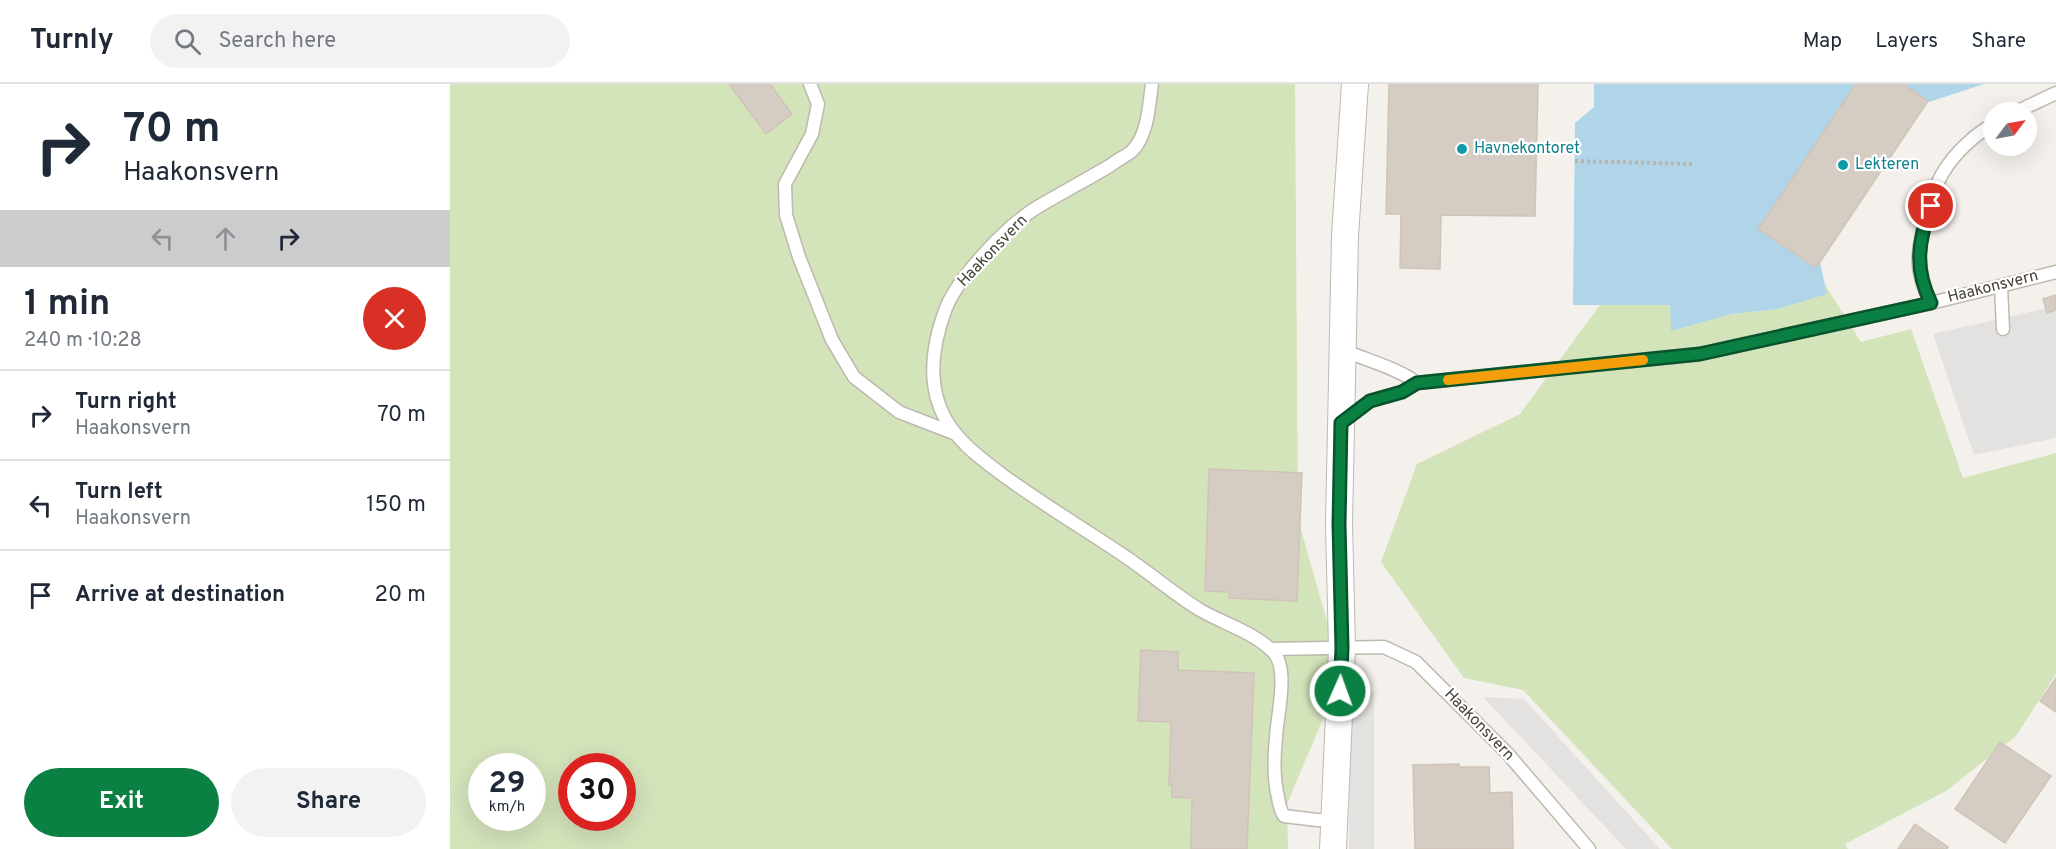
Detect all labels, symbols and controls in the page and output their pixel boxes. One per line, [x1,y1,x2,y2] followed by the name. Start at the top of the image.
[150,14,570,68] search box
[30,23,114,59] text: Turnly
[171,25,204,58] icon: search
[219,28,336,55] text: Search here
[1803,28,1842,55] text: Map
[1875,28,1938,55] text: Layers
[1971,28,2026,55] text: Share
[1983,102,2037,156] north arrow
[1983,102,2037,156] map controls
[123,104,221,157] text: 70 m
[24,108,102,186] icon: right
[1474,139,1580,159] place label: Havnekontoret
[1455,142,1469,156] marker: Havnekontoret
[1855,155,1919,175] place label: Lekteren
[123,156,280,190] text: Haakonsvern
[1836,158,1850,172] marker: Lekteren
[1905,180,1956,231] pin
[1914,189,1947,222] icon: arrive
[954,211,1032,291] street label: Haakonsvern
[146,222,179,255] icon: left
[209,222,242,255] icon: ahead
[272,222,305,255] icon: right
[1946,266,2040,308] street label: Haakonsvern
[24,282,110,328] text: 1 min
[363,287,426,350] button: close
[24,328,142,354] text: 240 m · 10:28
[75,389,177,416] text: Turn right
[24,399,57,432] icon: right
[377,402,426,429] text: 70 m
[75,416,191,442] text: Haakonsvern
[75,479,163,506] text: Turn left
[24,489,57,522] icon: left
[366,492,426,519] text: 150 m
[75,506,191,532] text: Haakonsvern
[24,579,57,612] icon: arrive
[75,582,285,609] text: Arrive at destination
[375,582,426,609] text: 20 m
[1308,659,1372,723] position arrow
[1440,685,1518,765] street label: Haakonsvern
[558,753,636,831] speed limit sign: 30
[489,766,525,803] text: 29
[24,768,219,837] button: Exit
[231,768,426,837] button: Share
[489,798,525,817] text: km/h

